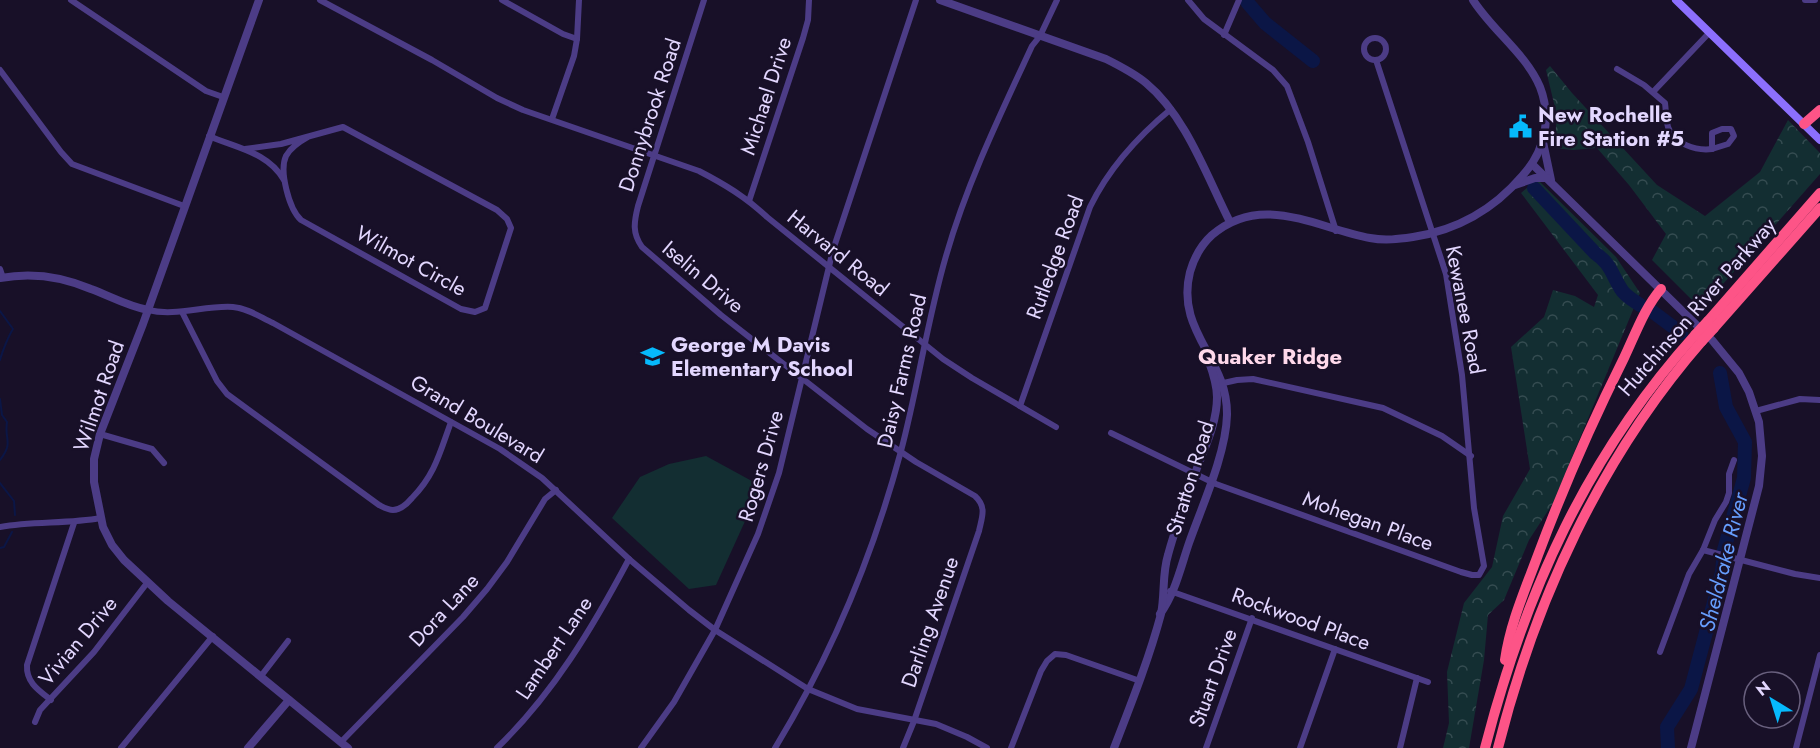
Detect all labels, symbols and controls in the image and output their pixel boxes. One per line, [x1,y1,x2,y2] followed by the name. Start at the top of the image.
[733,33,799,159] street label: Michael Drive
[611,34,689,196] street label: Donnybrook Road
[1538,100,1684,154] place label: New Rochelle Fire Station #5
[1507,114,1533,140] public building icon: New Rochelle Fire Station #5
[1019,191,1091,323] street label: Rutledge Road
[781,203,895,303] street label: Harvard Road
[1611,211,1783,403] street label: Hutchinson River Parkway
[350,218,472,304] street label: Wilmot Circle
[656,234,751,320] street label: Iselin Drive
[1438,243,1492,377] street label: Kewanee Road
[870,291,934,451] street label: Daisy Farms Road
[671,330,853,384] place label: George M Davis Elementary School
[66,336,132,456] street label: Wilmot Road
[1198,340,1342,372] district label: Quaker Ridge
[640,344,666,370] school or university icon: George M Davis Elementary School
[405,367,549,471] street label: Grand Boulevard
[731,407,791,525] street label: Rogers Drive
[1158,417,1222,539] street label: Stratton Road
[1298,483,1438,559] street label: Mohegan Place
[1690,488,1756,635] water label: Sheldrake River
[894,552,966,691] street label: Darling Avenue
[402,566,486,653] street label: Dora Lane
[1228,580,1375,658] street label: Rockwood Place
[32,590,124,692] street label: Vivian Drive
[508,590,600,706] street label: Lambert Lane
[1181,624,1245,731] street label: Stuart Drive
[1742,670,1802,730] north arrow
[1751,676,1775,702] text: N

